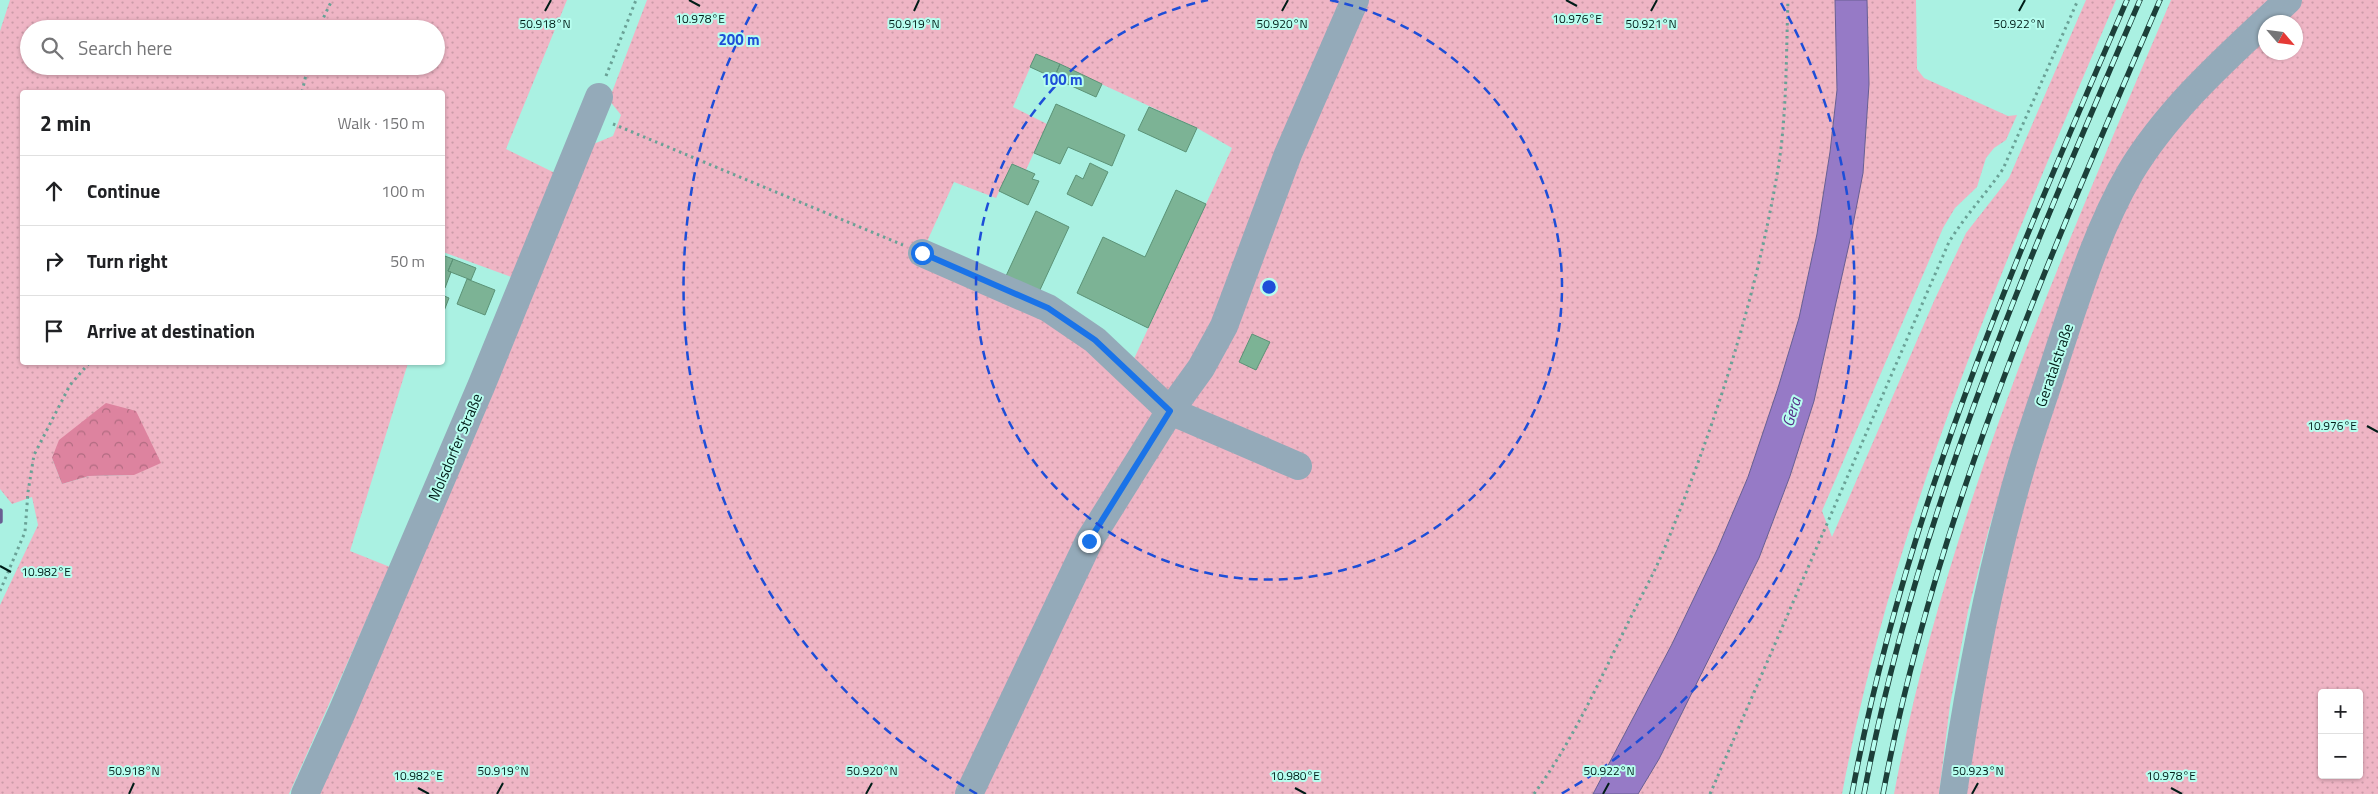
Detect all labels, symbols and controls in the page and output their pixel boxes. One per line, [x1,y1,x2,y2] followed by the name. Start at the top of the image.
[675,9,725,28] text: 10.978°E
[1552,9,1602,28] text: 10.976°E
[519,14,571,33] text: 50.918°N
[888,14,940,33] text: 50.919°N
[1256,14,1308,33] text: 50.920°N
[1625,14,1677,33] text: 50.921°N
[1993,14,2045,33] text: 50.922°N
[2258,15,2303,60] north arrow
[20,20,445,75] search box
[718,28,760,51] text: 200 m
[78,33,172,62] text: Search here
[38,34,66,62] icon: search
[1041,68,1083,91] text: 100 m
[40,107,91,139] text: 2 min
[337,111,425,135] text: Walk · 150 m
[87,176,160,205] text: Continue
[40,177,68,205] icon: ahead
[381,179,425,203] text: 100 m
[911,242,934,265] route start
[87,246,168,275] text: Turn right
[40,247,68,275] icon: right
[390,249,425,273] text: 50 m
[1260,278,1278,296] centre of rings
[87,316,255,345] text: Arrive at destination
[40,317,68,345] icon: arrive
[2029,320,2079,410] street label: Geratalstraße
[422,390,488,504] street label: Molsdorfer Straße
[1775,393,1807,430] water label: Gera
[2307,416,2357,435] text: 10.976°E
[1078,530,1101,553] route end
[21,562,71,581] text: 10.982°E
[2318,689,2363,779] map controls
[2318,689,2363,734] button: +
[2318,734,2363,779] button: −
[108,761,160,780] text: 50.918°N
[477,761,529,780] text: 50.919°N
[846,761,898,780] text: 50.920°N
[1583,761,1635,780] text: 50.922°N
[1952,761,2004,780] text: 50.923°N
[393,766,443,785] text: 10.982°E
[1270,766,1320,785] text: 10.980°E
[2146,766,2196,785] text: 10.978°E

